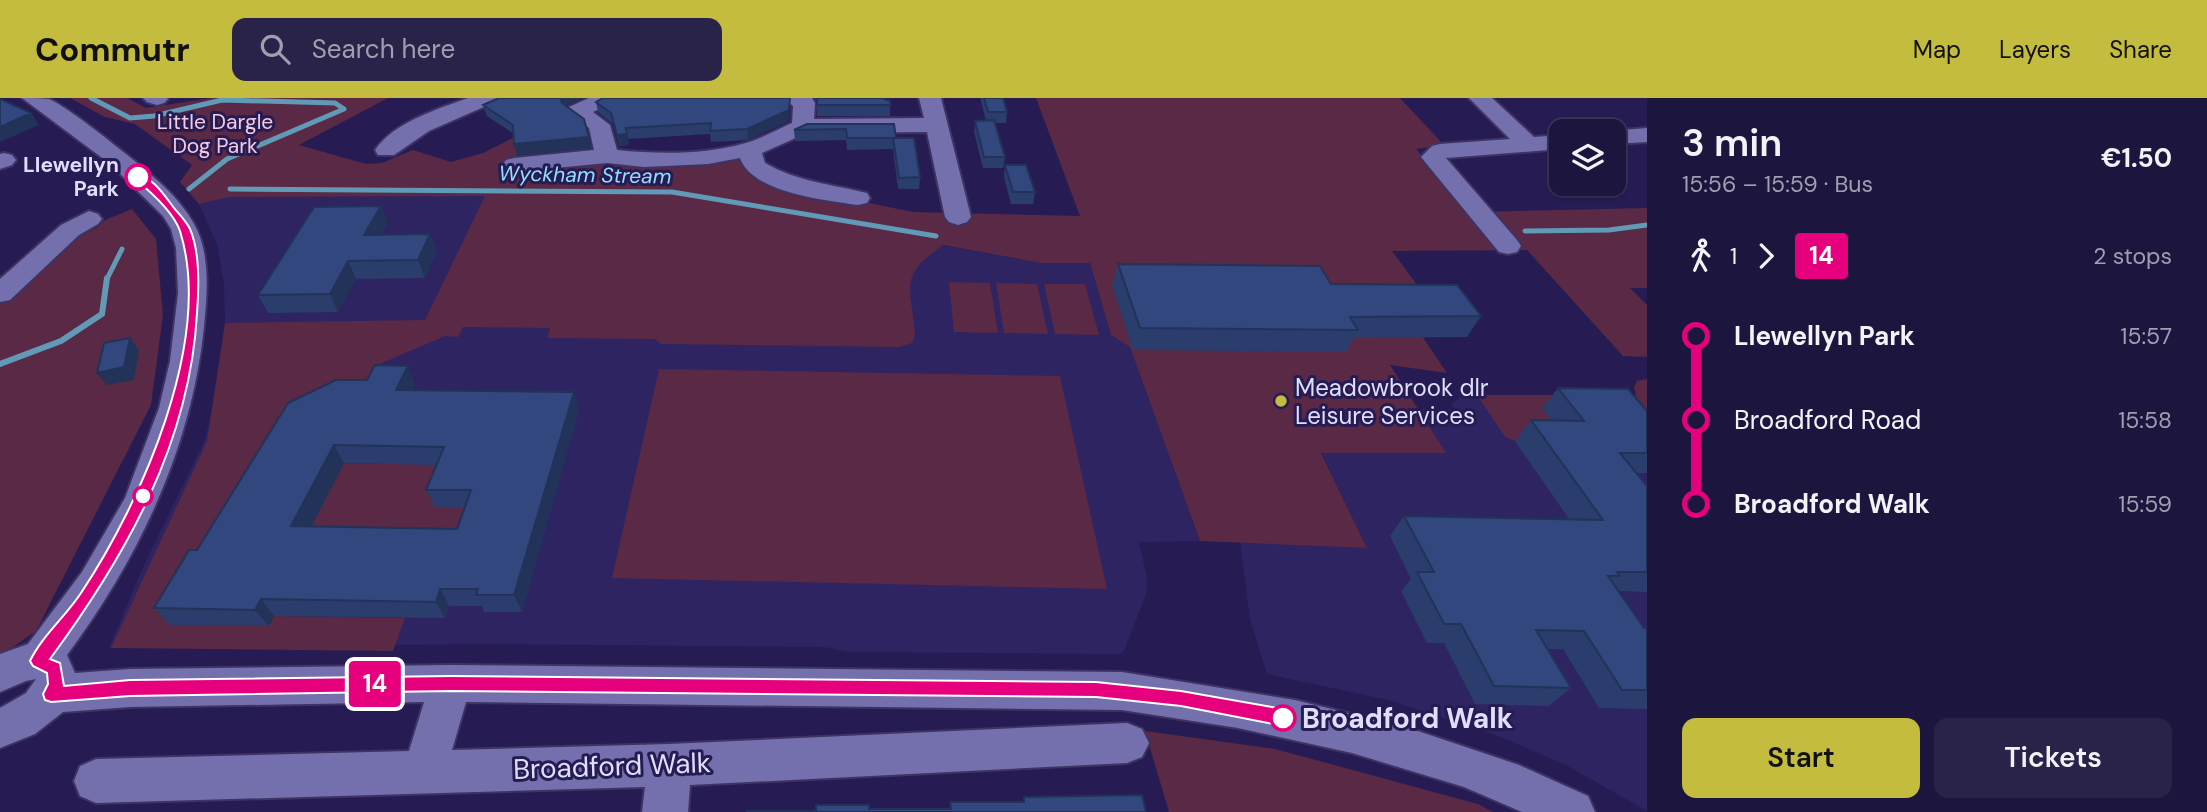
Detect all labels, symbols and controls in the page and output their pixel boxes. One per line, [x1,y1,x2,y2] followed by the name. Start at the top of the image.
[232,18,722,81] search box
[35,28,190,71] text: Commutr
[256,30,294,68] icon: search
[312,32,455,66] text: Search here
[1913,34,1961,65] text: Map
[1999,34,2071,65] text: Layers
[2109,34,2172,65] text: Share
[157,108,273,160] park label: Little Dargle Dog Park
[1682,118,1782,168] text: 3 min
[1549,119,1626,196] map controls
[1549,119,1626,196] button: layers
[2101,141,2172,175] text: €1.50
[23,151,119,203] place label: Llewellyn Park
[498,159,672,191] water label: Wyckham Stream
[125,164,151,190] marker: Llewellyn Park
[1682,169,1873,199] text: 15:56 – 15:59 · Bus
[1682,237,1720,275] icon: walk
[1747,237,1785,275] icon: forward
[1809,240,1834,271] text: 14
[1730,241,1737,271] text: 1
[2093,241,2172,271] text: 2 stops
[1734,319,1915,353] text: Llewellyn Park
[2120,321,2172,351] text: 15:57
[1295,372,1489,431] place label: Meadowbrook dlr Leisure Services
[1273,393,1289,409] marker: Meadowbrook dlr Leisure Services
[1734,403,1921,437] text: Broadford Road
[2118,405,2172,435] text: 15:58
[133,486,153,506] unlabelled marker
[1734,487,1930,521] text: Broadford Walk
[2118,489,2172,519] text: 15:59
[344,661,406,707] line badge: 14
[363,668,387,699] text: 14
[1302,700,1513,737] place label: Broadford Walk
[1270,705,1296,731] marker: Broadford Walk
[1682,718,1920,798] button: Start
[1934,718,2172,798] button: Tickets
[513,744,711,788] street label: Broadford Walk

